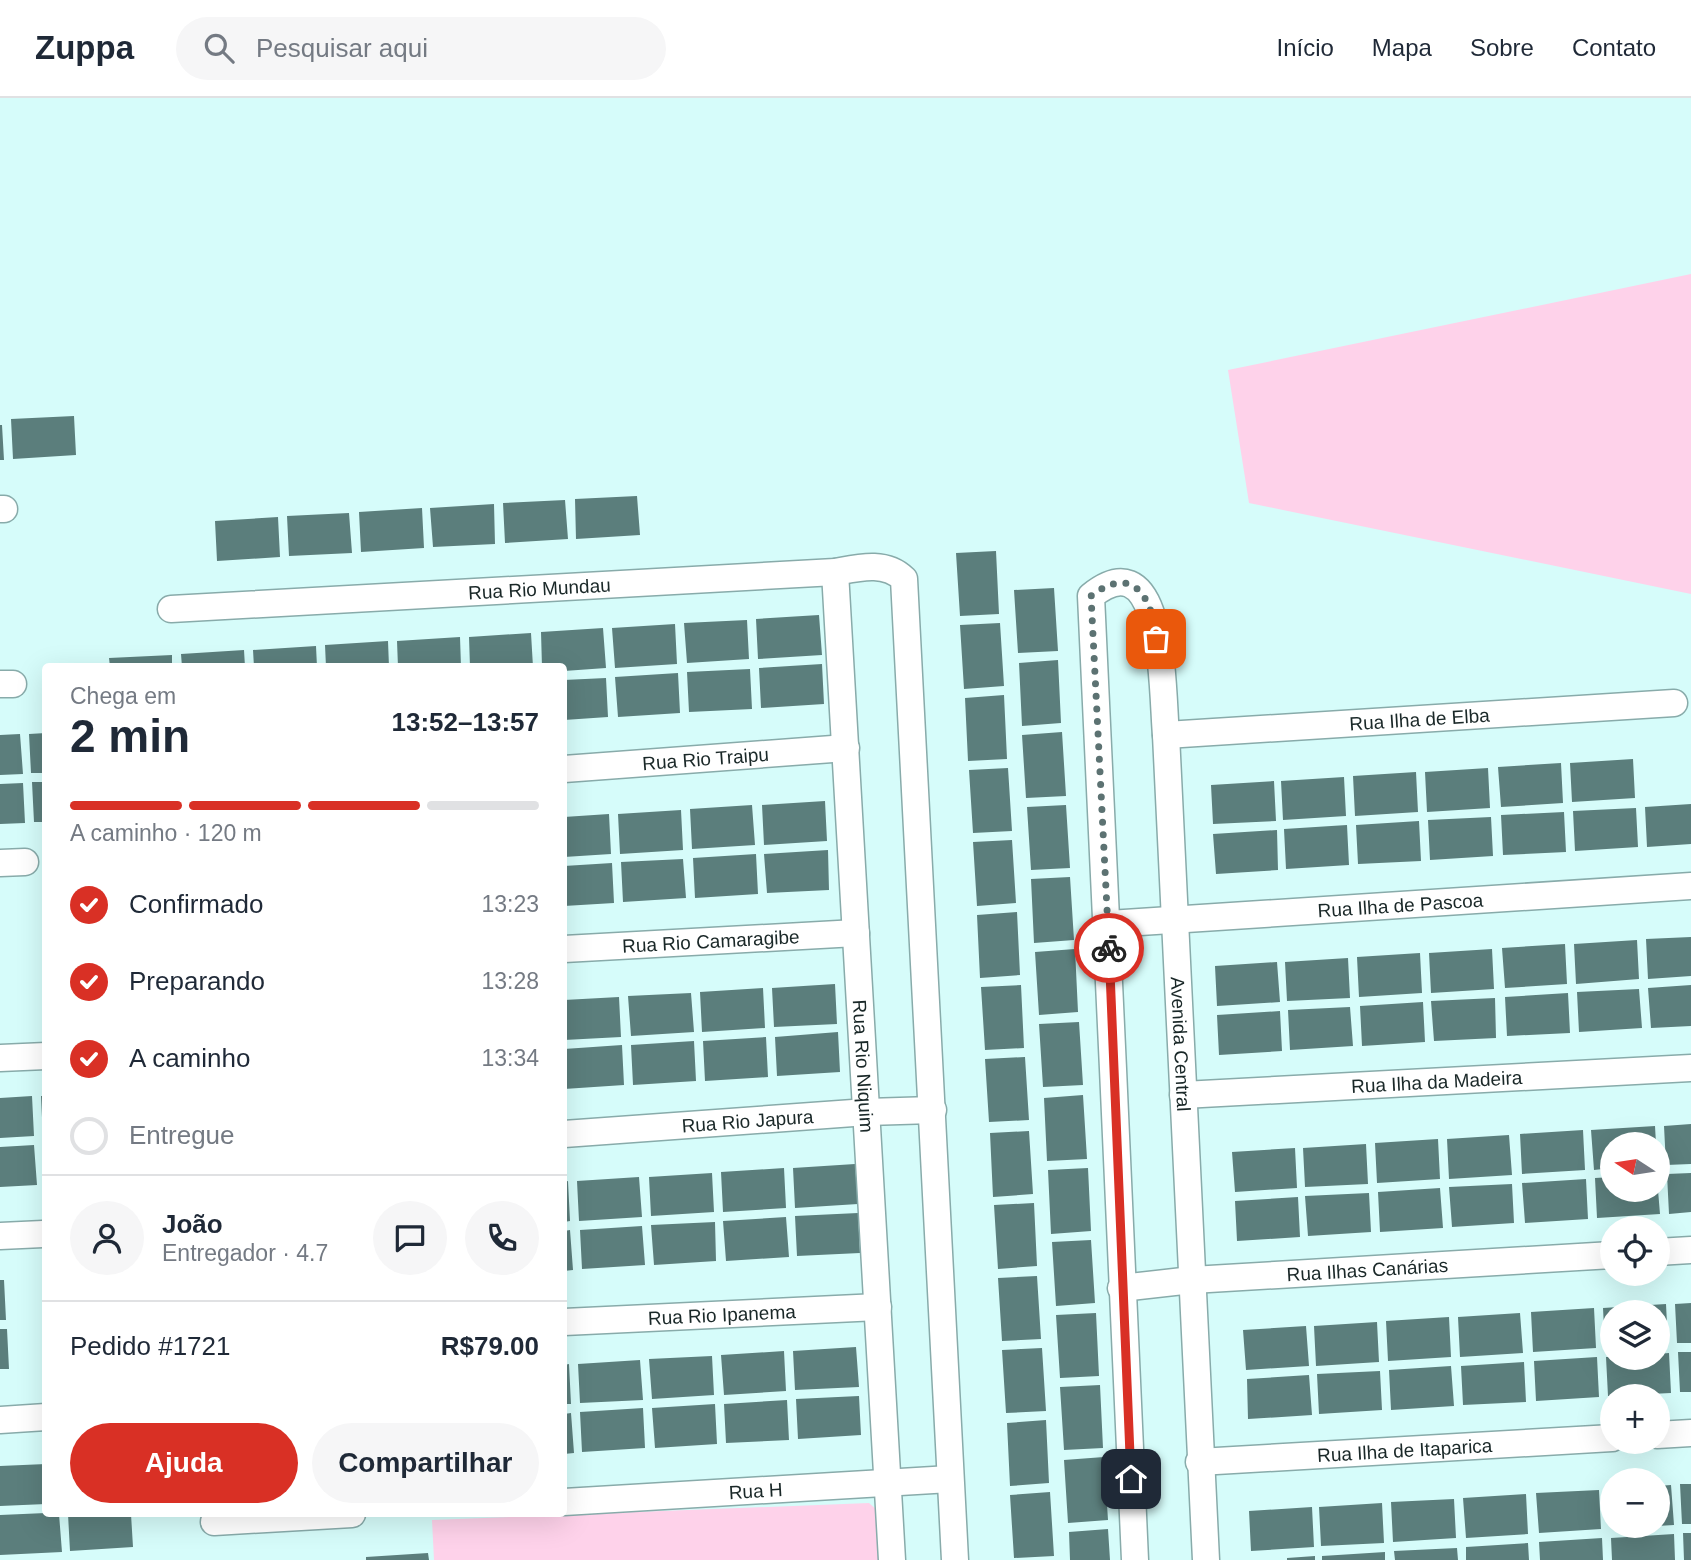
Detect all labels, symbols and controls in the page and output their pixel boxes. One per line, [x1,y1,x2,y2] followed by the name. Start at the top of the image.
[176,17,666,80] search box
[35,29,134,66] text: Zuppa
[200,29,238,67] icon: search
[256,33,428,63] text: Pesquisar aqui
[1276,34,1334,61] text: Início
[1372,34,1432,61] text: Mapa
[1470,34,1534,61] text: Sobre
[1572,34,1656,61] text: Contato
[468,575,611,603] street label: Rua Rio Mundau
[1126,609,1186,669] pin
[1137,620,1175,658] icon: bag
[70,683,176,709] text: Chega em
[1349,705,1491,734] street label: Rua Ilha de Elba
[392,707,539,737] text: 13:52–13:57
[70,710,190,762] text: 2 min
[642,744,770,774] street label: Rua Rio Traipu
[70,820,262,846] text: A caminho · 120 m
[70,886,108,924] icon: check
[129,889,263,919] text: Confirmado
[1317,890,1484,921] street label: Rua Ilha de Pascoa
[481,891,539,917] text: 13:23
[1074,913,1144,983] courier
[622,926,800,957] street label: Rua Rio Camaragibe
[1090,929,1128,967] icon: bike
[70,963,108,1001] icon: check
[129,966,265,996] text: Preparando
[481,968,539,994] text: 13:28
[1167,976,1194,1112] street label: Avenida Central
[849,999,877,1133] street label: Rua Rio Niquim
[70,1040,108,1078] icon: check
[129,1043,250,1073] text: A caminho
[481,1045,539,1071] text: 13:34
[1351,1067,1523,1097] street label: Rua Ilha da Madeira
[681,1106,815,1136] street label: Rua Rio Japura
[129,1120,235,1150] text: Entregue
[1600,1132,1670,1202] north arrow
[1600,1132,1670,1538] map controls
[70,1201,144,1275] button: person
[373,1201,447,1275] button: chat
[465,1201,539,1275] button: phone
[162,1209,223,1239] text: João
[1600,1216,1670,1286] button: locate
[162,1240,328,1266] text: Entregador · 4.7
[1286,1255,1449,1285] street label: Rua Ilhas Canárias
[1600,1300,1670,1370] button: layers
[647,1301,797,1329] street label: Rua Rio Ipanema
[70,1331,230,1361] text: Pedido #1721
[441,1331,539,1361] text: R$79.00
[1600,1384,1670,1454] button: +
[70,1423,298,1503] button: Ajuda
[312,1423,539,1503] button: Compartilhar
[1316,1435,1493,1466] street label: Rua Ilha de Itaparica
[1101,1449,1161,1509] pin
[1112,1460,1150,1498] icon: home
[1600,1468,1670,1538] button: −
[728,1479,783,1503] street label: Rua H

